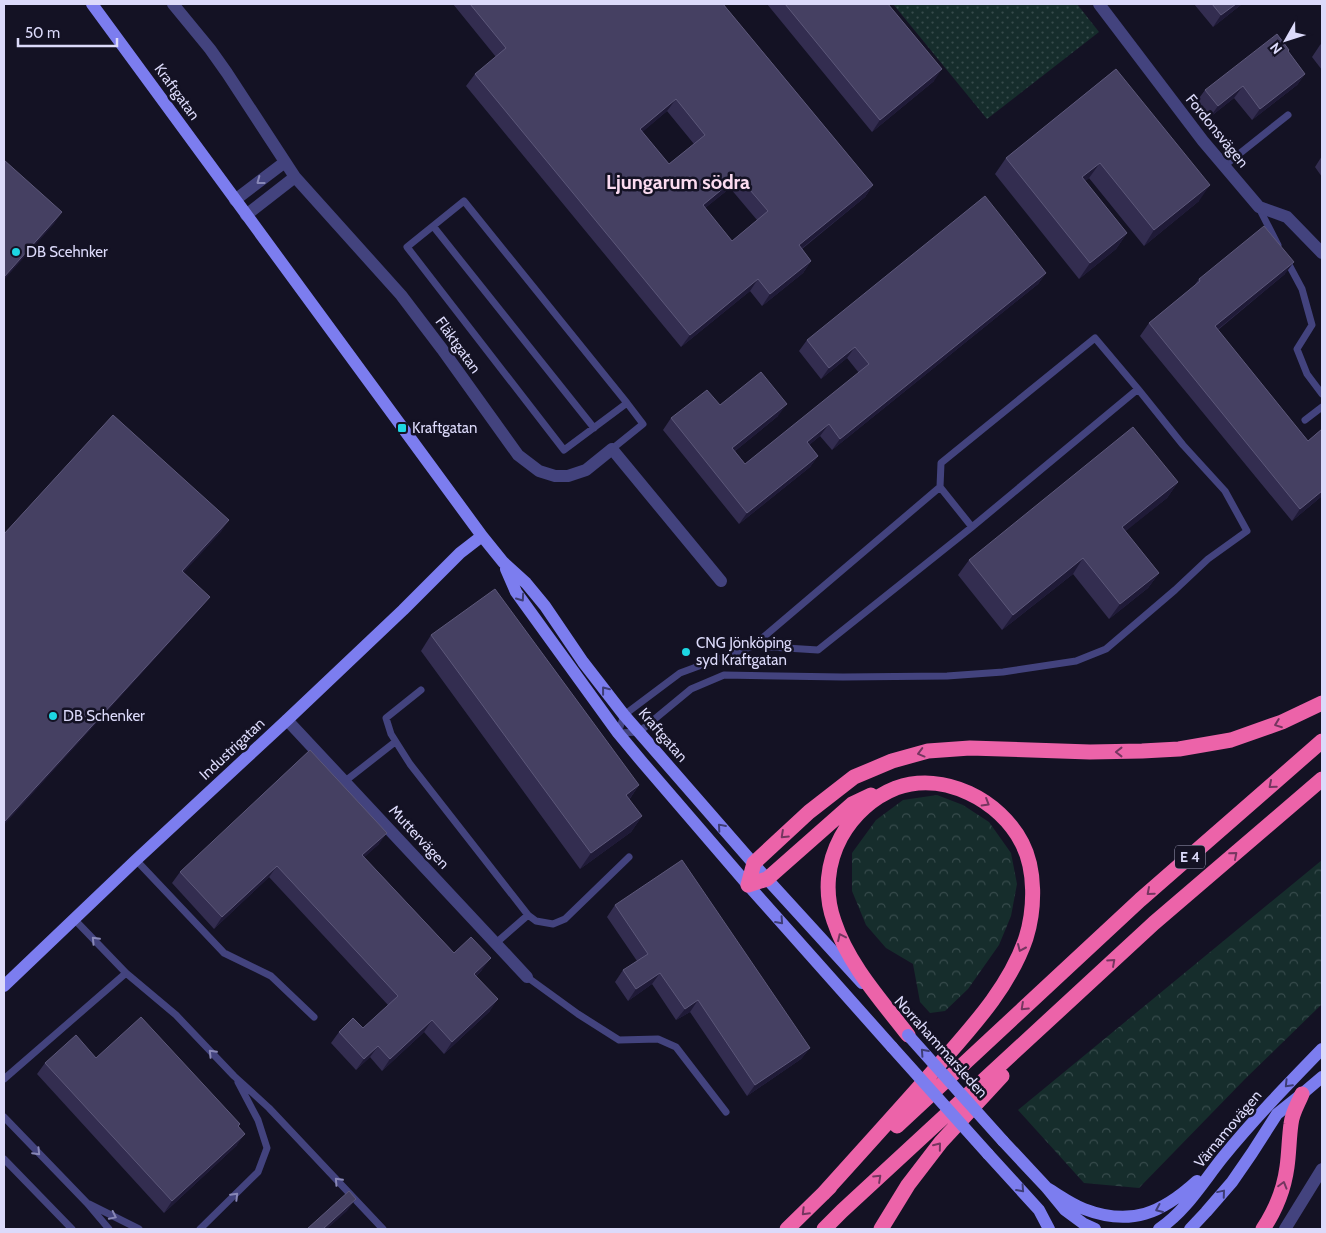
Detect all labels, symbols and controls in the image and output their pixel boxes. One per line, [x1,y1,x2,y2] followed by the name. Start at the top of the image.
[18,15,116,47] scale bar
[1261,15,1311,65] north arrow
[25,24,60,42] text: 50 m
[1266,39,1286,58] text: N
[150,60,204,124] street label: Kraftgatan
[1182,91,1252,171] street label: Fordonsvägen
[606,170,750,194] district label: Ljungarum södra
[257,176,266,184] one-way arrow
[26,243,108,261] place label: DB Scehnker
[10,246,22,258] marker: DB Scehnker
[431,313,485,377] street label: Fläktgatan
[412,419,477,437] place label: Kraftgatan
[396,422,408,434] marker: Kraftgatan
[515,592,524,602] one-way arrow
[696,634,792,669] place label: CNG Jönköping syd Kraftgatan
[680,646,692,658] marker: CNG Jönköping syd Kraftgatan
[602,687,610,696] one-way arrow
[635,704,691,766] street label: Kraftgatan
[63,707,145,725] place label: DB Schenker
[47,710,59,722] marker: DB Schenker
[196,714,268,784] street label: Industrigatan
[1274,717,1283,728] one-way arrow
[1115,746,1123,757] one-way arrow
[917,747,926,758] one-way arrow
[1269,779,1278,788] one-way arrow
[981,797,990,807] one-way arrow
[385,801,453,873] street label: Muttervägen
[718,823,727,832] one-way arrow
[781,829,790,838] one-way arrow
[1175,846,1205,869] road number: E 4
[1229,851,1238,860] one-way arrow
[1146,886,1155,895] one-way arrow
[774,916,783,925] one-way arrow
[837,933,847,942] one-way arrow
[92,937,101,946] one-way arrow
[1017,943,1028,952] one-way arrow
[1107,959,1116,968] one-way arrow
[891,992,991,1102] street label: Norrahammarsleden
[1021,1001,1030,1010] one-way arrow
[209,1049,218,1058] one-way arrow
[920,1049,929,1058] one-way arrow
[1285,1078,1294,1087] one-way arrow
[1190,1087,1266,1171] street label: Värnamovägen
[933,1143,941,1152] one-way arrow
[32,1146,41,1155] one-way arrow
[872,1175,881,1184] one-way arrow
[335,1178,344,1187] one-way arrow
[1278,1181,1288,1190] one-way arrow
[1015,1184,1024,1193] one-way arrow
[1217,1190,1225,1199] one-way arrow
[229,1192,238,1201] one-way arrow
[1155,1202,1164,1213] one-way arrow
[802,1206,811,1215] one-way arrow
[108,1210,117,1220] one-way arrow

